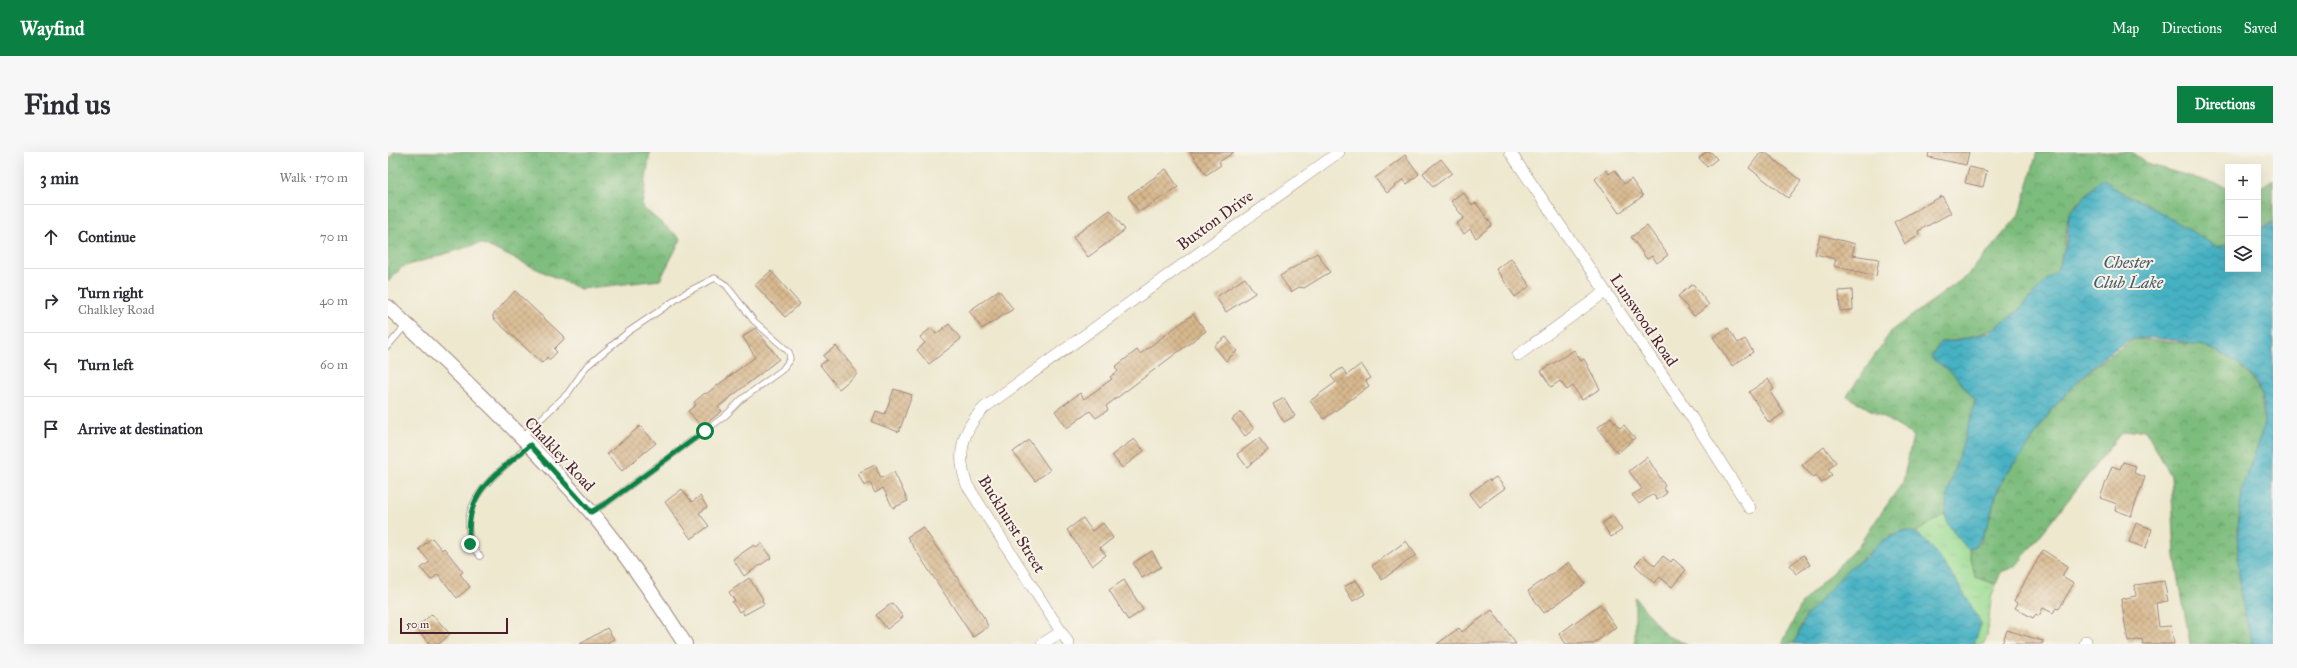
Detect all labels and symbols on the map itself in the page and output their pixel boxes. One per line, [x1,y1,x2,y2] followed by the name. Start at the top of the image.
[1173,186,1257,254] street label: Buxton Drive
[2093,252,2164,293] water label: Chester Club Lake
[1606,270,1682,370] street label: Lunswood Road
[521,413,599,495] street label: Chalkley Road
[696,422,714,440] route start
[974,472,1050,577] street label: Buckhurst Street
[461,535,479,553] route end
[400,616,508,635] scale bar

